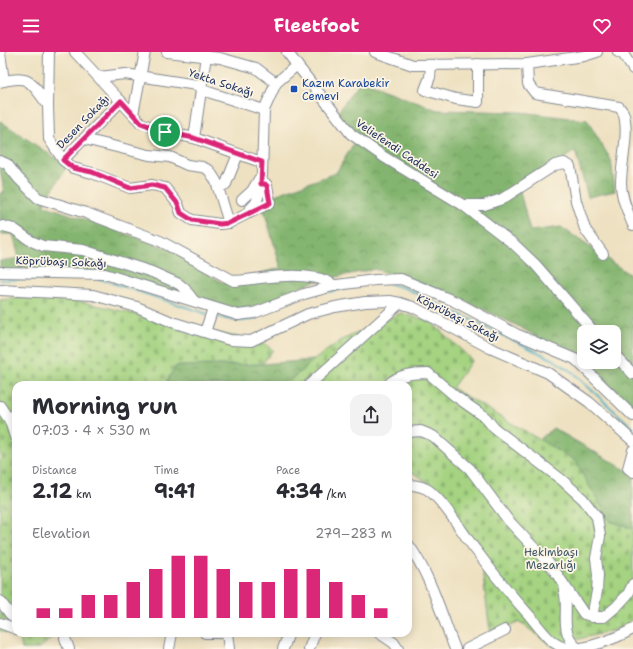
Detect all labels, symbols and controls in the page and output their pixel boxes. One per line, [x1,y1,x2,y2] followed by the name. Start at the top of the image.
[274,14,359,38] text: Fleetfoot
[20,15,42,37] icon: menu
[591,15,613,37] icon: heart
[186,65,256,101] street label: Yekta Sokağı
[302,76,390,104] place label: Kazım Karabekir Cemevi
[289,84,299,94] marker: Kazım Karabekir Cemevi
[53,92,113,152] street label: Desen Sokağı
[148,115,182,149] pin
[353,116,441,182] street label: Veliefendi Caddesi
[154,121,176,143] icon: arrive
[15,253,107,271] street label: Köprübaşı Sokağı
[414,291,502,345] street label: Köprübaşı Sokağı
[577,325,621,369] map controls
[577,325,621,369] button: layers
[32,392,177,421] text: Morning run
[350,394,392,436] button: share
[32,422,150,439] text: 07:03 · 4 × 530 m
[32,463,77,478] text: Distance
[154,463,179,478] text: Time
[276,463,300,478] text: Pace
[32,478,72,504] text: 2.12
[154,478,196,504] text: 9:41
[276,478,323,504] text: 4:34
[72,487,92,502] text: km
[323,487,346,502] text: /km
[32,525,90,542] text: Elevation
[315,525,392,542] text: 279–283 m
[524,545,578,573] park label: Hekimbaşı Mezarlığı

